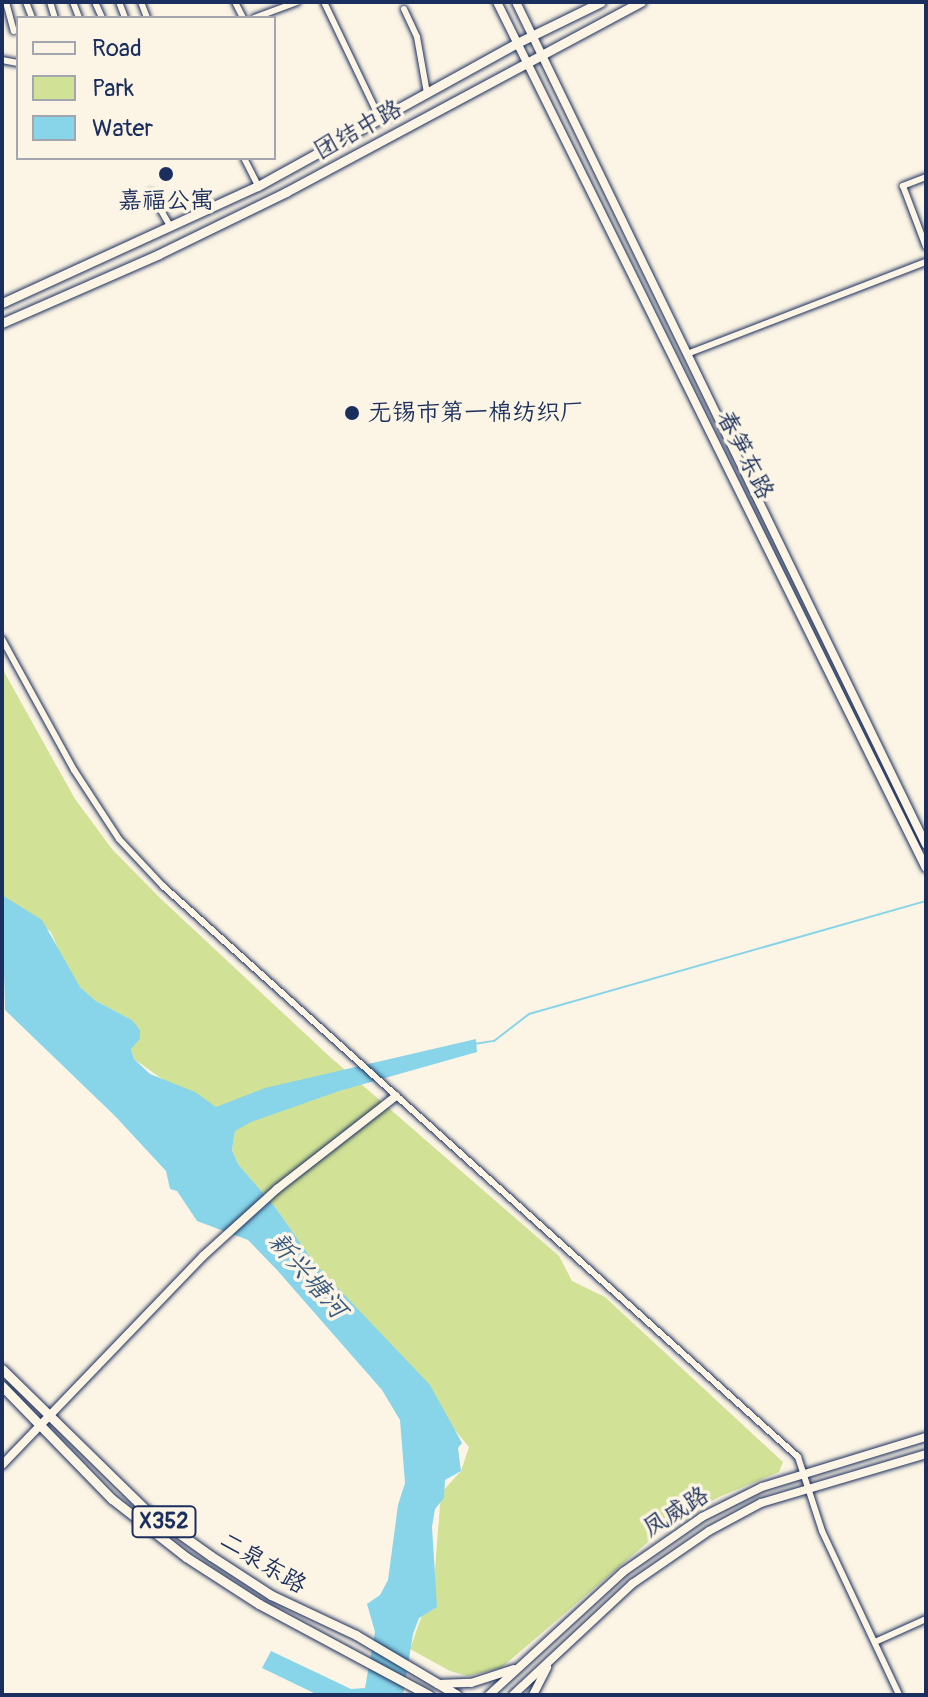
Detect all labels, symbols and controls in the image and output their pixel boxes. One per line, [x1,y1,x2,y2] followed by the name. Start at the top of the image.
[16,16,276,160] legend
[92,34,142,63] text: Road
[92,74,134,103] text: Park
[309,94,407,166] street label: 团结中路
[92,114,153,143] text: Water
[157,165,175,183] marker: 嘉福公寓
[118,187,214,215] place label: 嘉福公寓
[368,399,584,427] place label: 无锡市第一棉纺织厂
[343,404,361,422] marker: 无锡市第一棉纺织厂
[710,406,780,504] street label: 春笋东路
[261,1227,353,1325] water label: 新兴塘河
[638,1481,714,1543] street label: 凤威路
[130,1504,198,1540] road number: X352
[214,1526,312,1600] street label: 二泉东路

